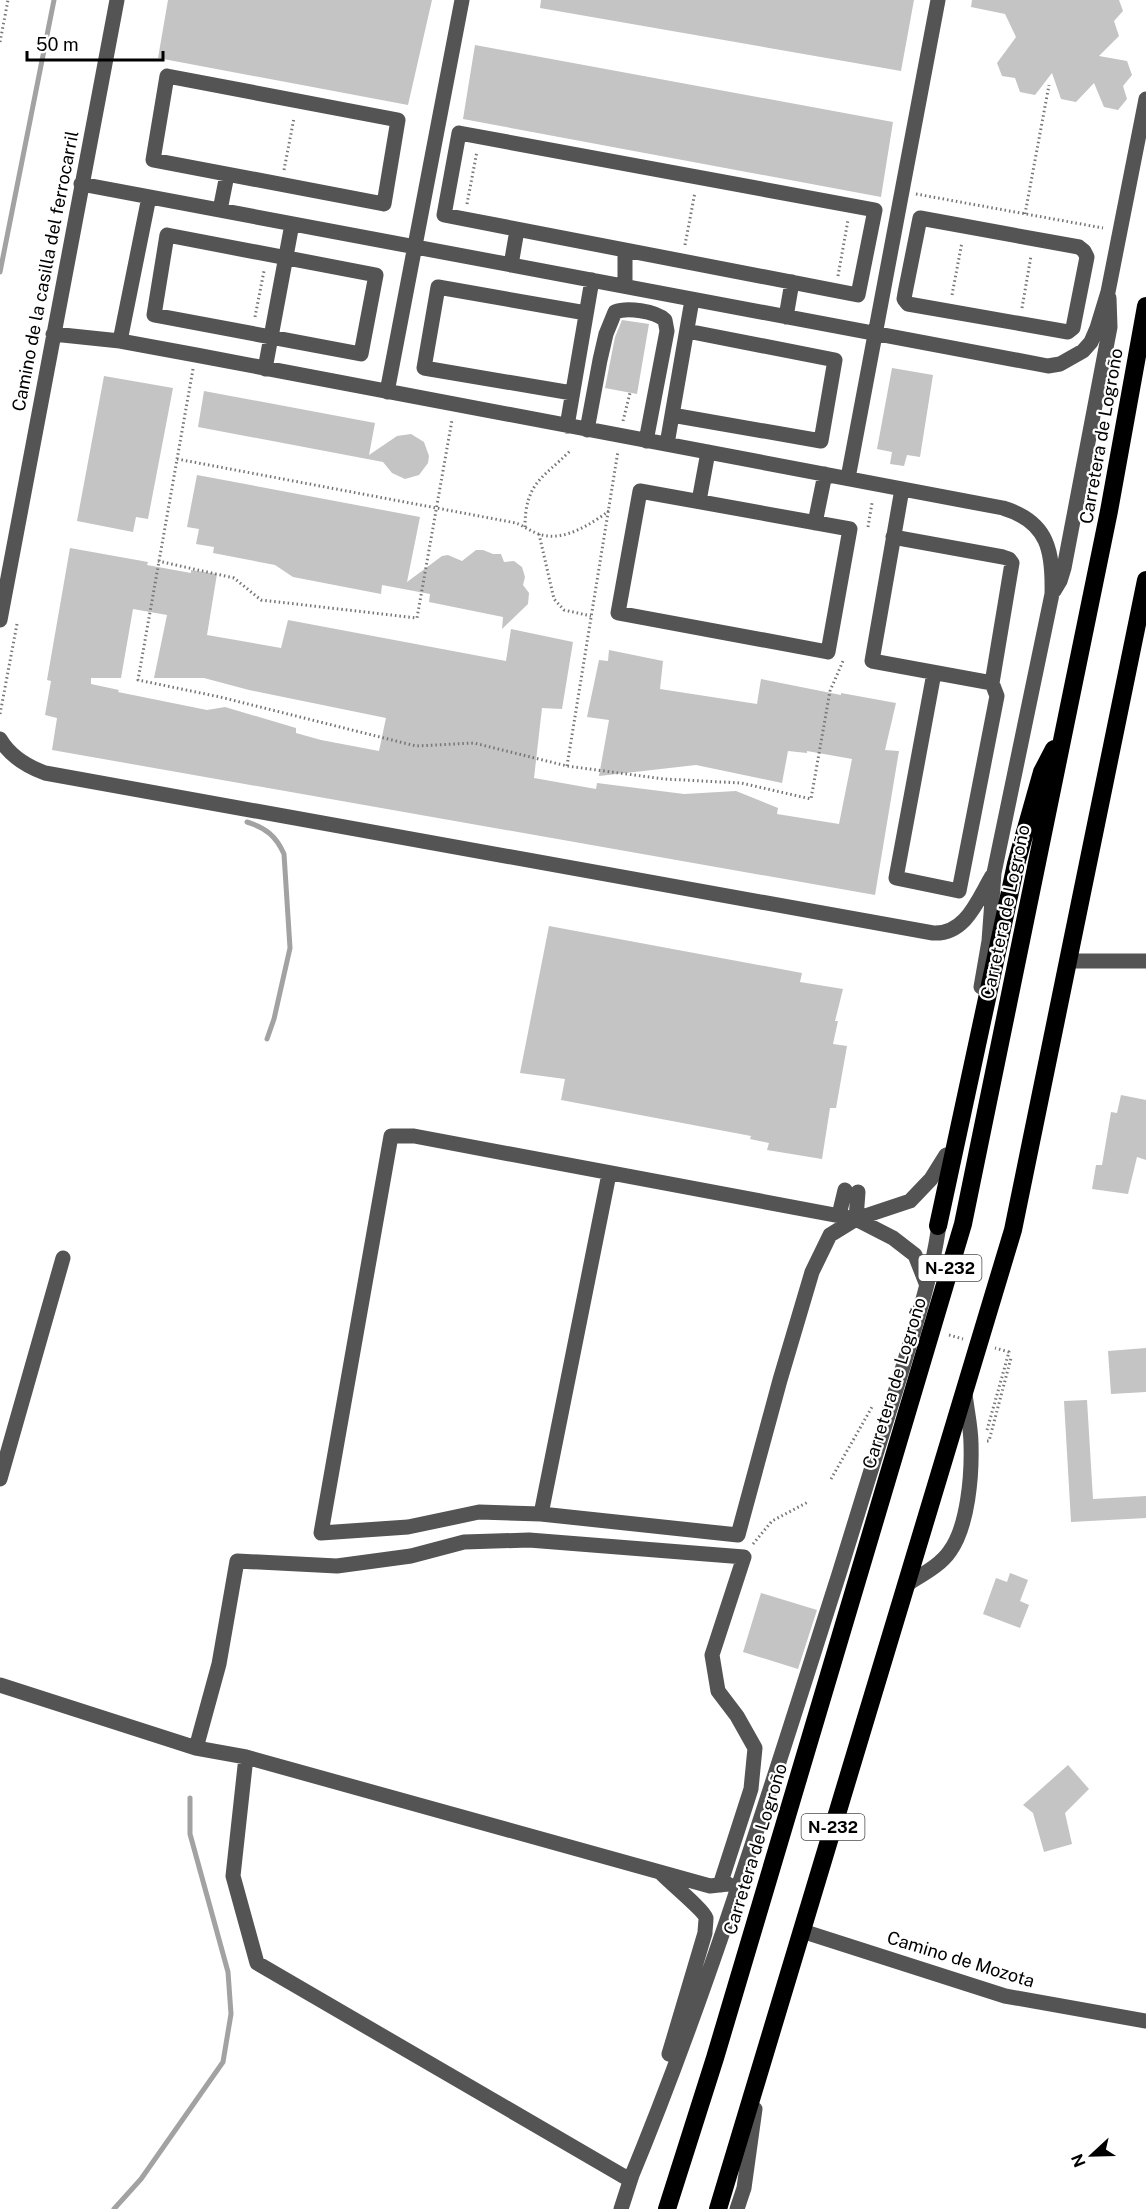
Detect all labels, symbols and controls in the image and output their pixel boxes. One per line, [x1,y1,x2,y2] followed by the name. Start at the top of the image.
[27,24,164,62] scale bar
[36,34,79,55] text: 50 m
[7,129,83,413] street label: Camino de la casilla del ferrocarril
[1075,347,1127,525] street label: Carretera de Logroño
[976,823,1034,1001] street label: Carretera de Logroño
[918,1255,982,1281] road number: N-232
[858,1295,930,1471] street label: Carretera de Logroño
[719,1761,791,1937] street label: Carretera de Logroño
[802,1814,864,1840] road number: N-232
[885,1927,1037,1991] street label: Camino de Mozota
[1062,2125,1122,2185] north arrow
[1067,2151,1090,2170] text: N

